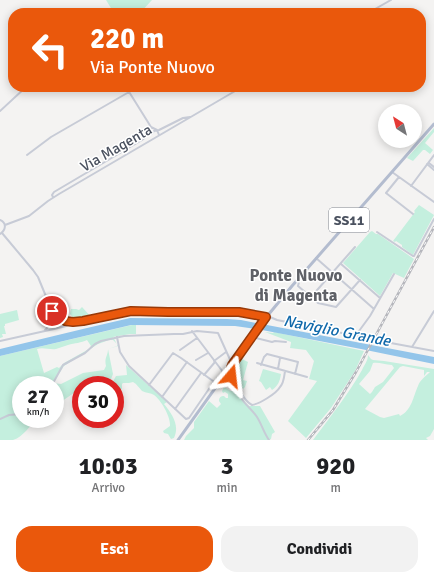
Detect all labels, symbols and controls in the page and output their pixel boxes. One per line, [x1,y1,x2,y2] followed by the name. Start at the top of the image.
[90,22,164,56] text: 220 m
[24,24,76,76] icon: left
[90,56,215,78] text: Via Ponte Nuovo
[378,104,422,148] north arrow
[378,104,422,148] map controls
[77,120,155,176] street label: Via Magenta
[329,208,369,232] road number: SS11
[250,265,343,306] district label: Ponte Nuovo di Magenta
[35,294,69,328] pin
[41,300,63,322] icon: arrive
[282,311,393,351] water label: Naviglio Grande
[210,355,252,397] position arrow
[72,376,124,428] speed limit sign: 30
[27,384,49,409] text: 27
[27,406,49,418] text: km/h
[79,451,138,481] text: 10:03
[221,451,233,481] text: 3
[316,451,355,481] text: 920
[91,480,125,496] text: Arrivo
[217,480,238,496] text: min
[331,480,341,496] text: m
[16,526,213,572] button: Esci
[221,526,418,572] button: Condividi

